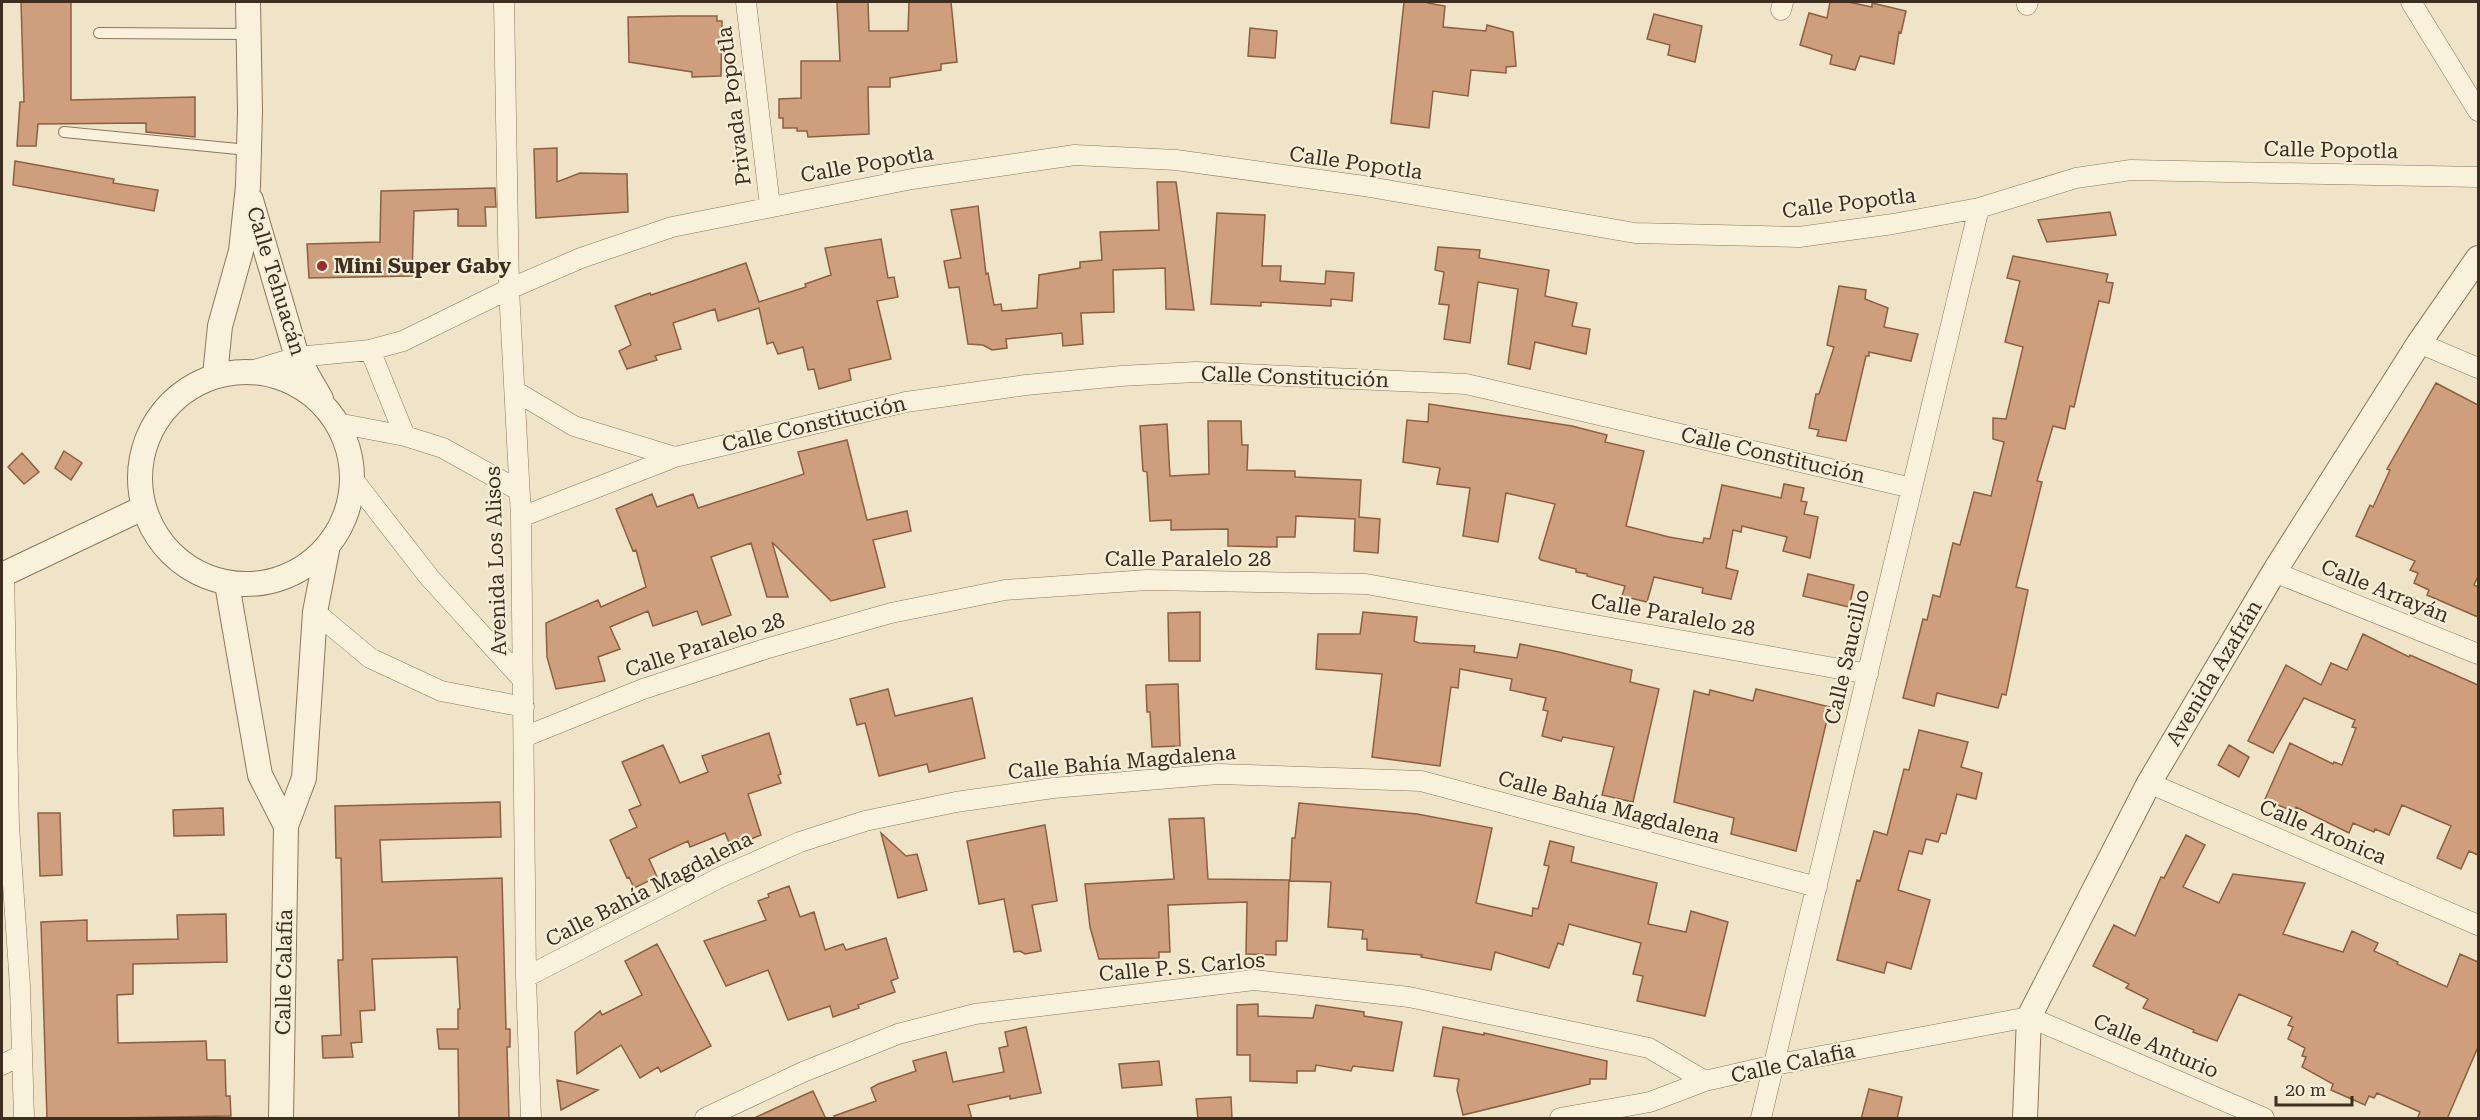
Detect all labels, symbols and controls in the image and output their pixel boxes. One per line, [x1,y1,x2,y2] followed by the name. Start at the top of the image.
[712,24,756,187] street label: Privada Popotla
[2264,137,2399,163] street label: Calle Popotla
[799,140,936,187] street label: Calle Popotla
[1288,142,1425,184] street label: Calle Popotla
[1781,183,1918,223] street label: Calle Popotla
[242,204,310,359] street label: Calle Tehuacán
[334,254,512,278] place label: Mini Super Gaby
[315,259,329,273] marker: Mini Super Gaby
[1201,362,1390,392] street label: Calle Constitución
[720,391,909,457] street label: Calle Constitución
[1679,422,1868,488] street label: Calle Constitución
[481,466,511,656] street label: Avenida Los Alisos
[1105,547,1271,571] street label: Calle Paralelo 28
[2318,554,2453,628] street label: Calle Arrayán
[1820,587,1874,727] street label: Calle Saucillo
[1589,589,1757,641] street label: Calle Paralelo 28
[2161,596,2267,750] street label: Avenida Azafrán
[622,608,788,682] street label: Calle Paralelo 28
[1007,740,1238,784] street label: Calle Bahía Magdalena
[1495,766,1723,848] street label: Calle Bahía Magdalena
[2256,794,2391,870] street label: Calle Aronica
[542,826,757,952] street label: Calle Bahía Magdalena
[271,908,297,1035] street label: Calle Calafia
[1098,948,1266,986] street label: Calle P. S. Carlos
[2090,1009,2222,1083] street label: Calle Anturio
[1729,1038,1858,1088] street label: Calle Calafia
[2276,1069,2352,1107] scale bar
[2285,1079,2326,1100] text: 20 m

